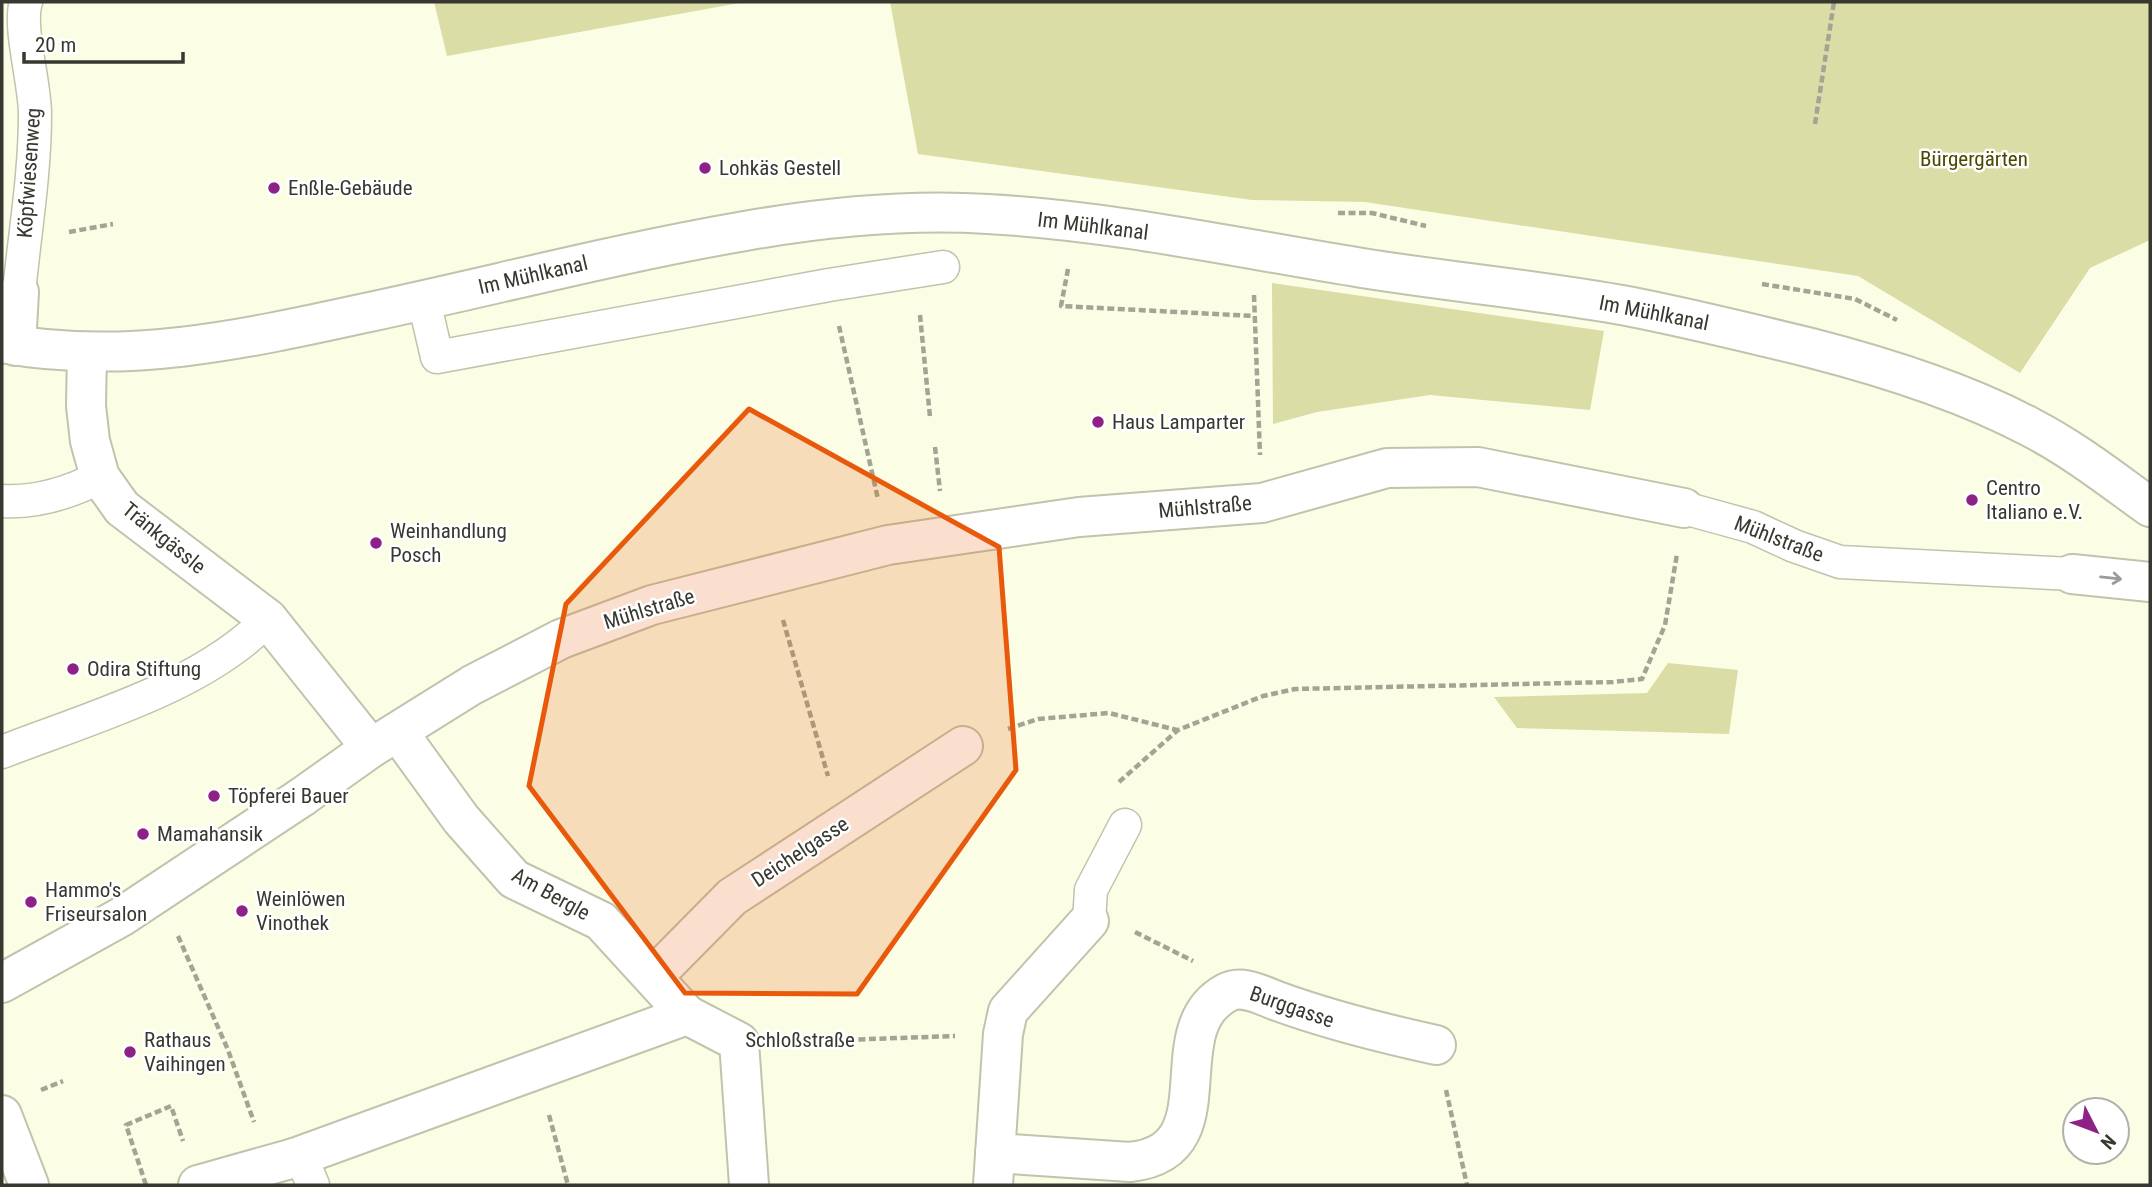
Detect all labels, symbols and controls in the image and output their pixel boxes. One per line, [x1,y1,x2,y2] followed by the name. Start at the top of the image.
[24,21,184,65] scale bar
[35,33,76,57] text: 20 m
[12,107,46,239] street label: Köpfwiesenweg
[1920,147,2028,171] park label: Bürgergärten
[719,156,841,180] place label: Lohkäs Gestell
[697,160,713,176] marker: Lohkäs Gestell
[288,176,413,200] place label: Enßle-Gebäude
[266,180,282,196] marker: Enßle-Gebäude
[1036,207,1150,245] street label: Im Mühlkanal
[476,251,590,299] street label: Im Mühlkanal
[1597,291,1711,335] street label: Im Mühlkanal
[1112,410,1245,434] place label: Haus Lamparter
[1090,414,1106,430] marker: Haus Lamparter
[1986,476,2083,524] place label: Centro Italiano e.V.
[1157,491,1253,523] street label: Mühlstraße
[1964,492,1980,508] marker: Centro Italiano e.V.
[118,497,210,579] street label: Tränkgässle
[1731,511,1827,567] street label: Mühlstraße
[390,519,507,567] place label: Weinhandlung Posch
[368,535,384,551] marker: Weinhandlung Posch
[2099,571,2122,584] one-way arrow
[601,584,697,634] street label: Mühlstraße
[87,657,201,681] place label: Odira Stiftung
[65,661,81,677] marker: Odira Stiftung
[228,784,349,808] place label: Töpferei Bauer
[206,788,222,804] marker: Töpferei Bauer
[747,812,853,892] street label: Deichelgasse
[157,822,264,846] place label: Mamahansik
[135,826,151,842] marker: Mamahansik
[508,863,594,925] street label: Am Bergle
[45,878,147,926] place label: Hammo's Friseursalon
[256,887,346,935] place label: Weinlöwen Vinothek
[23,894,39,910] marker: Hammo's Friseursalon
[234,903,250,919] marker: Weinlöwen Vinothek
[1247,981,1337,1033] street label: Burggasse
[144,1028,226,1076] place label: Rathaus Vaihingen
[745,1028,855,1052] street label: Schloßstraße
[122,1044,138,1060] marker: Rathaus Vaihingen
[2061,1096,2131,1166] north arrow
[2096,1130,2121,1154] text: N

